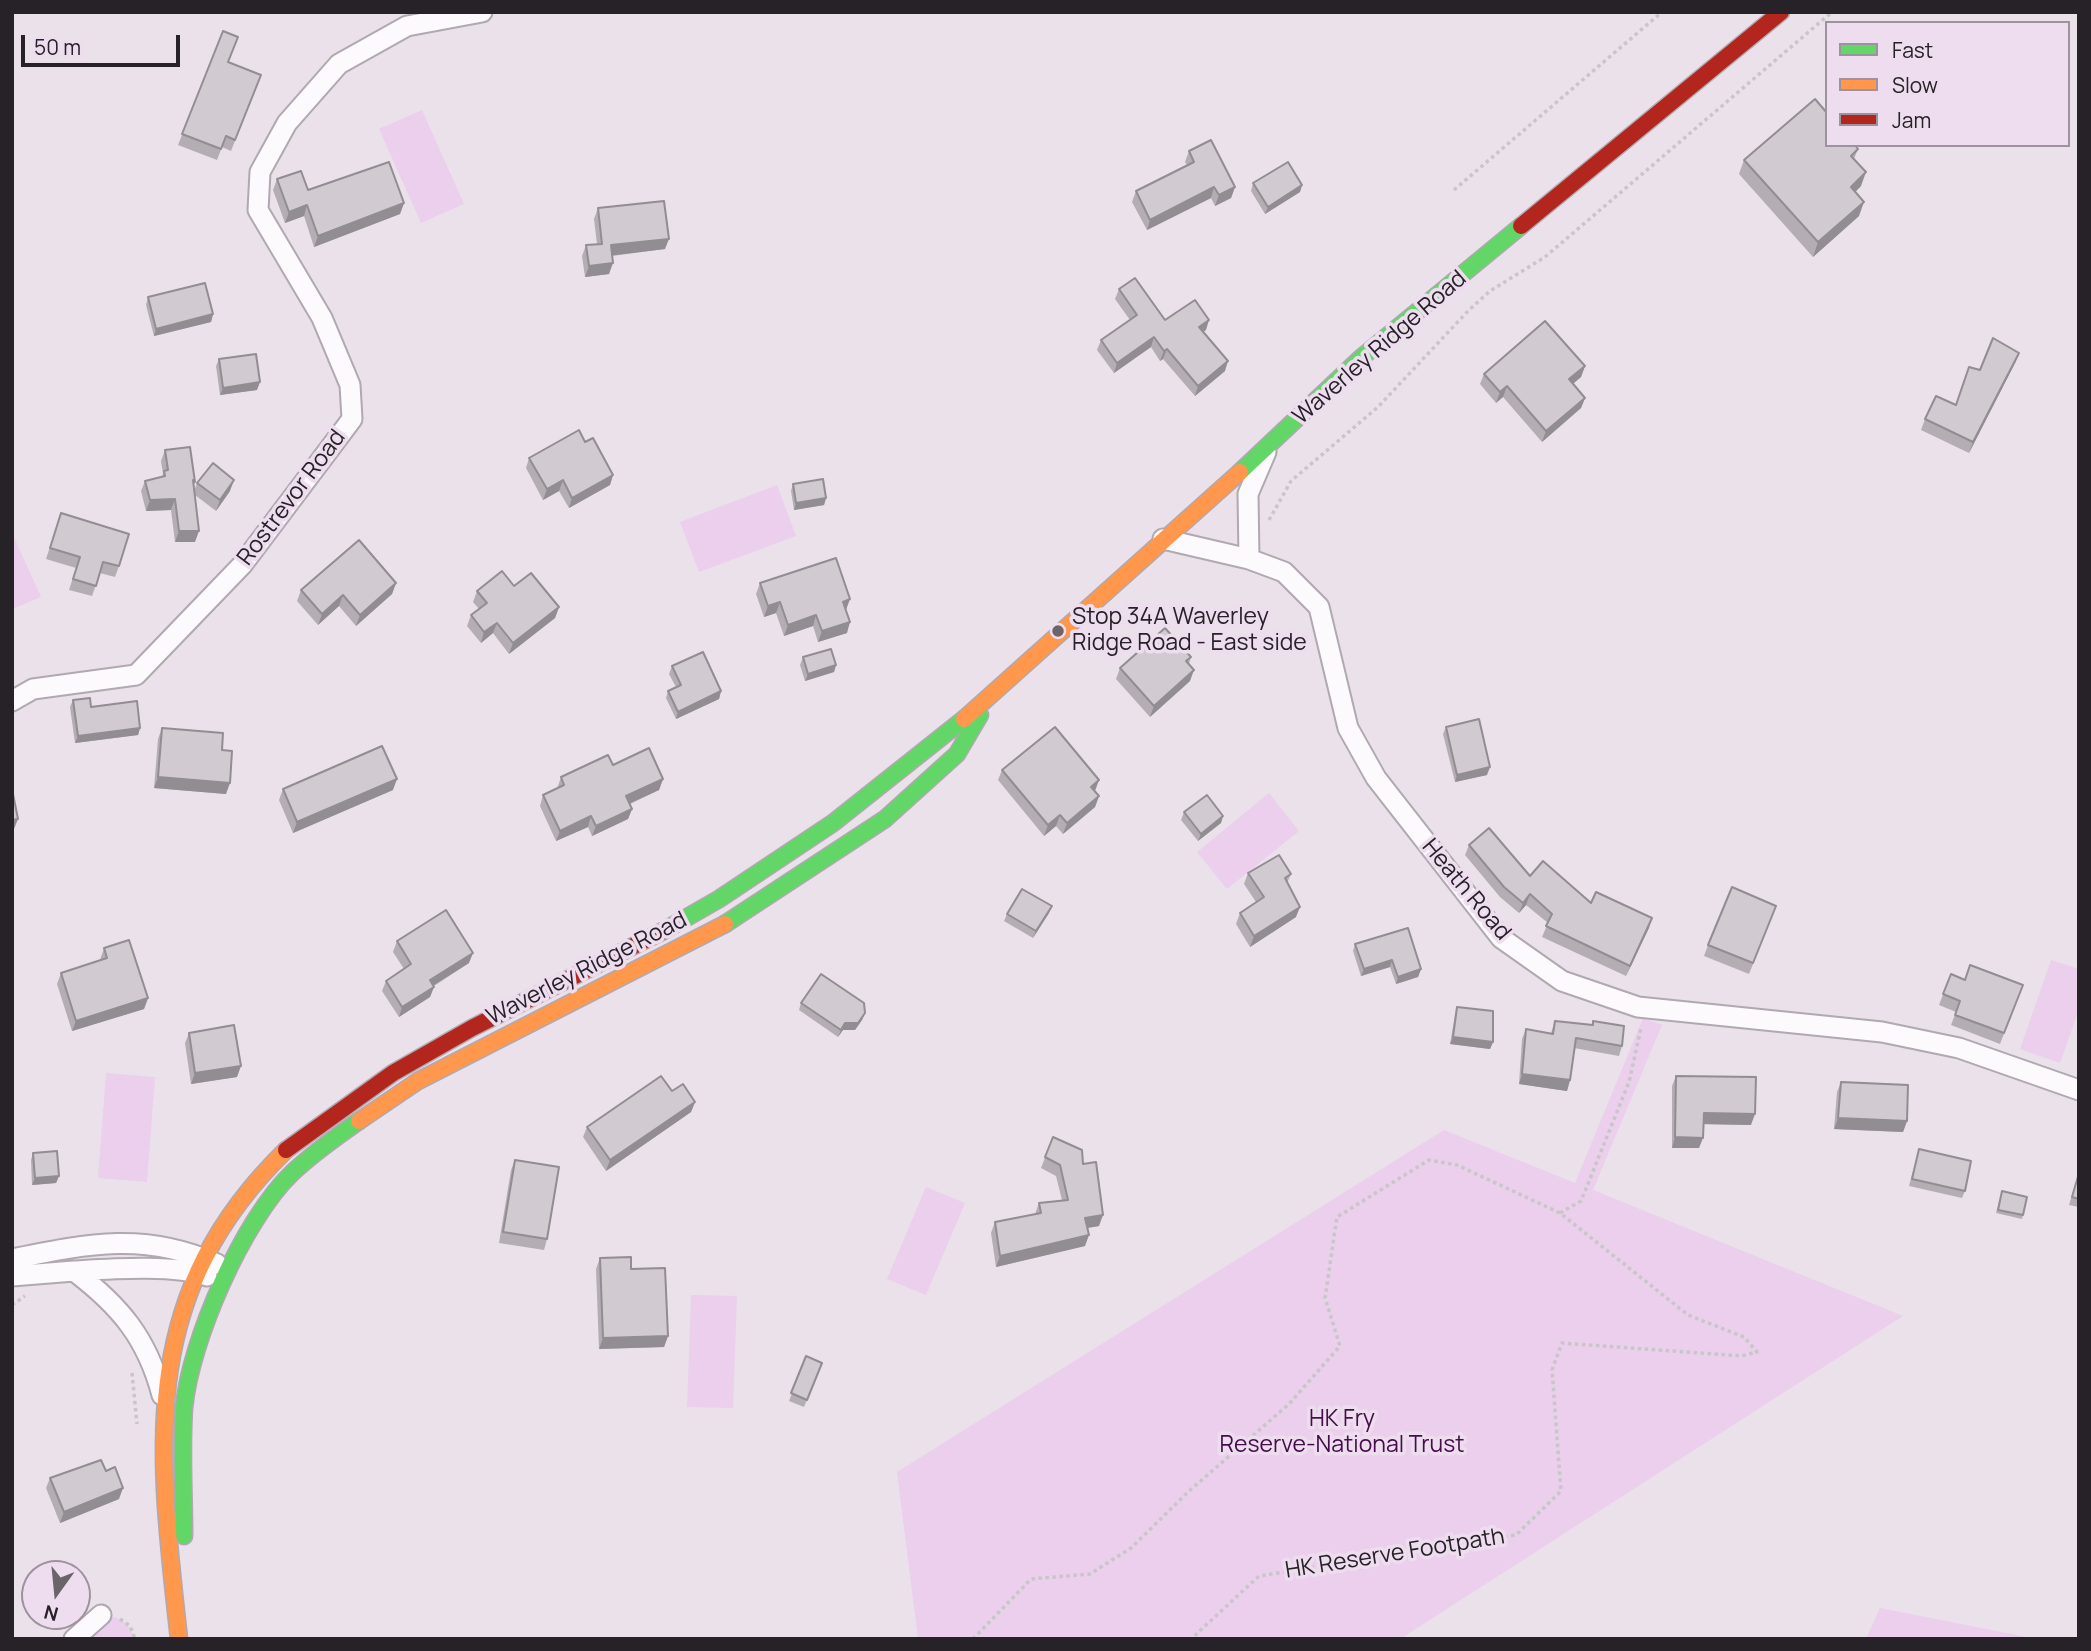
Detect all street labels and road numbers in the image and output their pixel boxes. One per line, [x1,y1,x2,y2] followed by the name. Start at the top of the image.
[1288,265,1472,431] street label: Waverley Ridge Road
[232,425,352,571] street label: Rostrevor Road
[1416,834,1516,946] street label: Heath Road
[482,907,692,1031] street label: Waverley Ridge Road
[1283,1523,1507,1585] street label: HK Reserve Footpath

